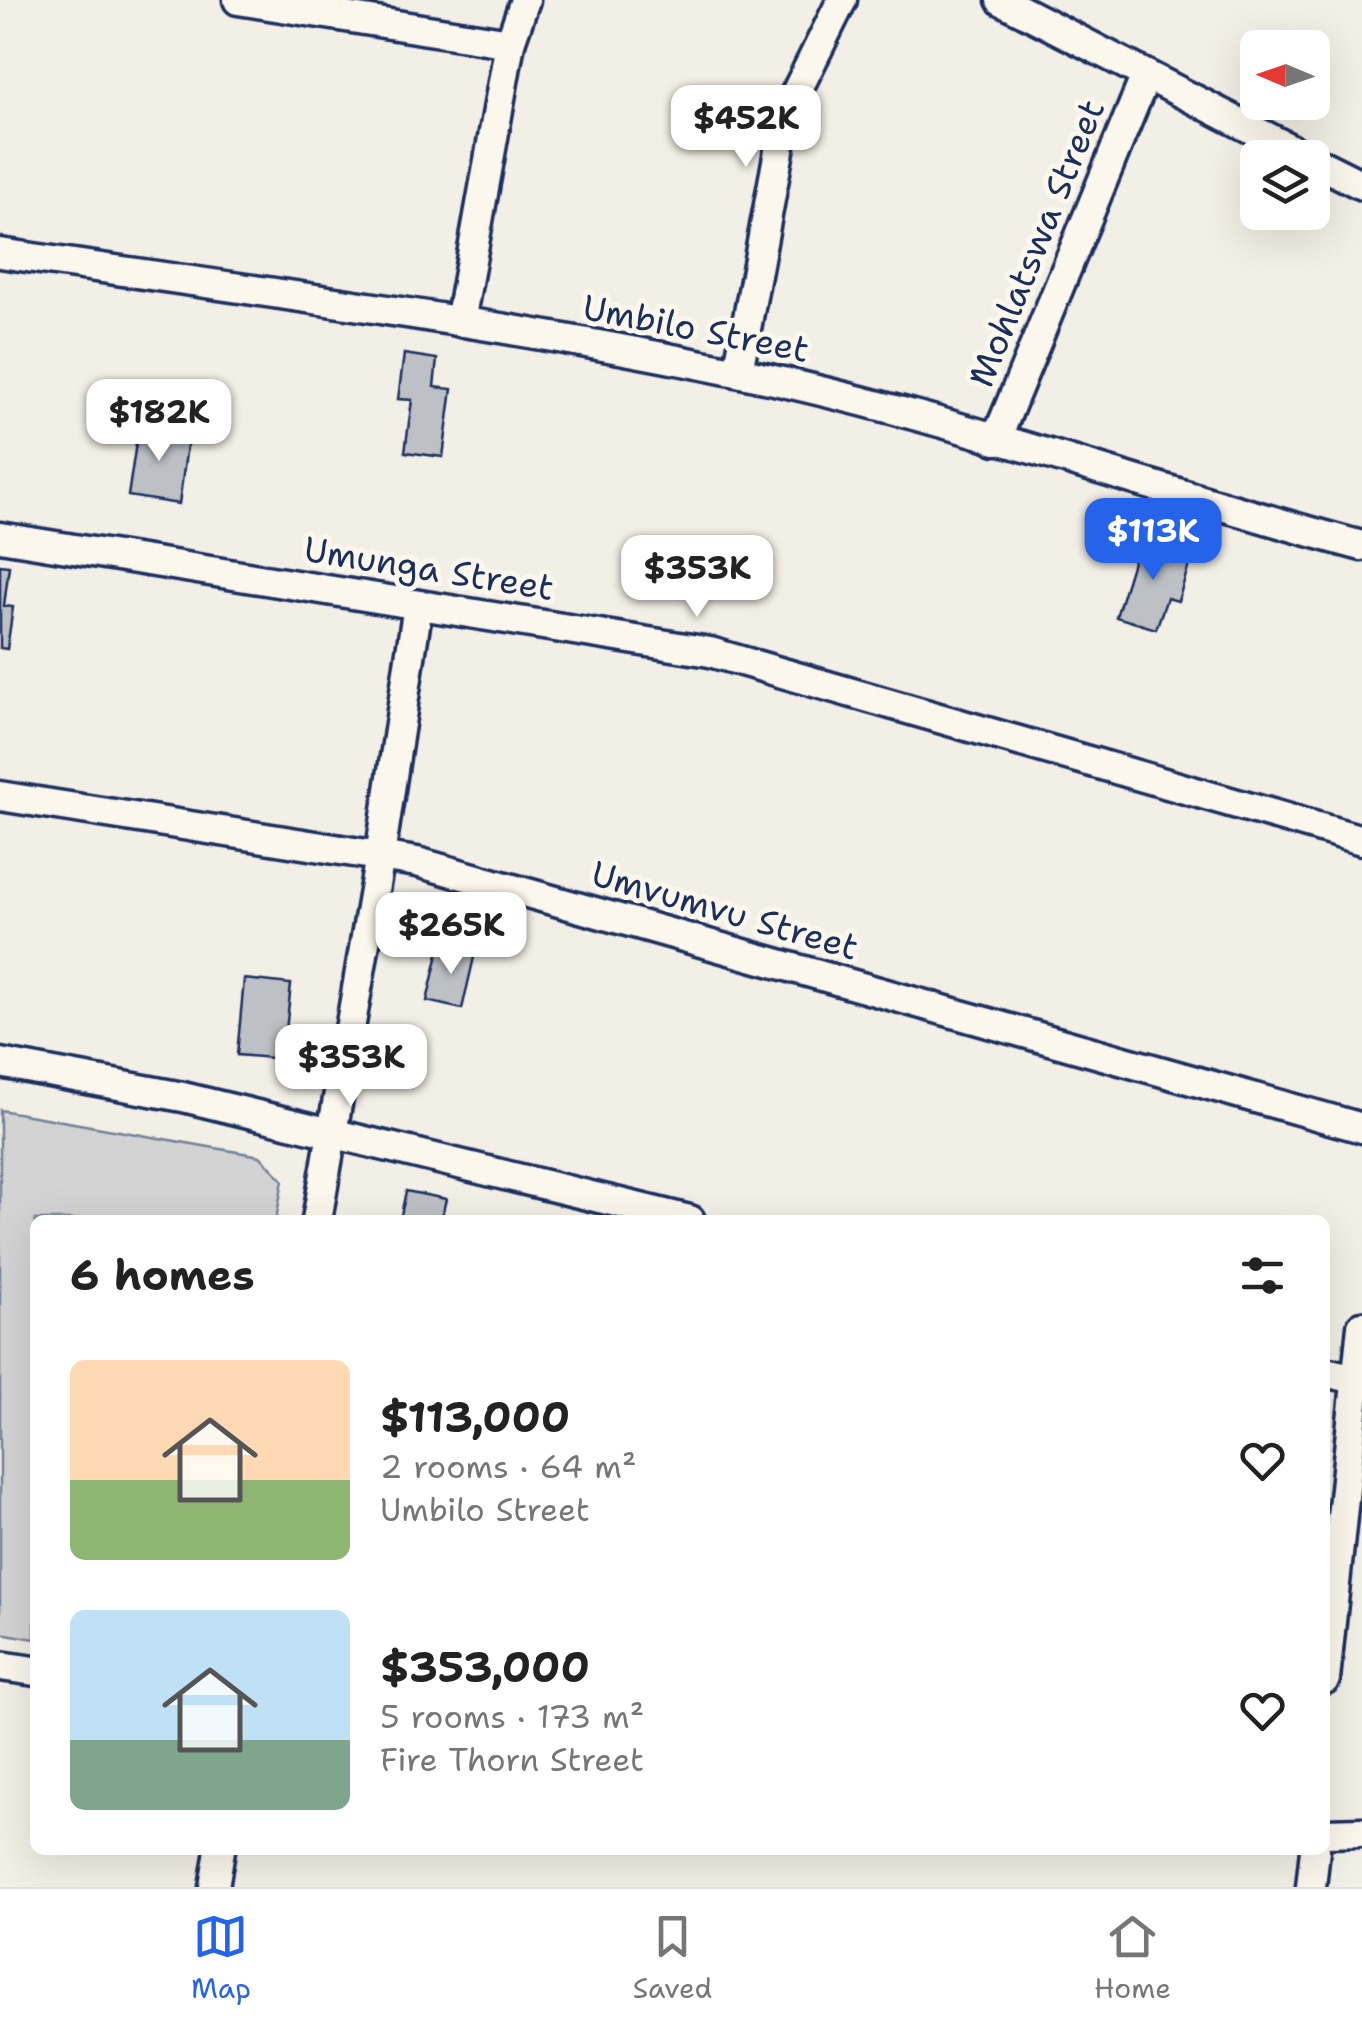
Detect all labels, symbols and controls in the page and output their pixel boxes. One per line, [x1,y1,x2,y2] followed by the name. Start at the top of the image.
[1240,30,1330,120] north arrow
[1240,30,1330,230] map controls
[676,85,816,170] pin: $452K
[957,92,1115,394] street label: Mohlatswa Street
[693,96,799,139] text: $452K
[1240,140,1330,230] button: layers
[579,283,813,373] street label: Umbilo Street
[89,379,229,464] pin: $182K
[108,390,210,433] text: $182K
[1083,498,1223,583] pin: $113K
[1107,509,1199,552] text: $113K
[301,525,557,611] street label: Umunga Street
[627,535,767,620] pin: $353K
[643,546,751,589] text: $353K
[586,849,864,971] street label: Umvumvu Street
[381,892,521,977] pin: $265K
[397,903,505,946] text: $265K
[281,1024,421,1109] pin: $353K
[297,1035,405,1078] text: $353K
[70,1247,255,1303] text: 6 homes
[1235,1248,1290,1303] icon: filters
[380,1389,570,1445] text: $113,000
[150,1400,270,1520] icon: home
[1235,1433,1290,1488] icon: heart
[380,1445,636,1488] text: 2 rooms · 64 m²
[380,1488,590,1531] text: Umbilo Street
[380,1639,590,1695] text: $353,000
[150,1650,270,1770] icon: home
[1235,1683,1290,1738] icon: heart
[380,1695,644,1738] text: 5 rooms · 173 m²
[380,1738,644,1781] text: Fire Thorn Street
[191,1909,251,2007] tab: Map
[633,1909,712,2007] tab: Saved
[1094,1909,1171,2007] tab: Home

